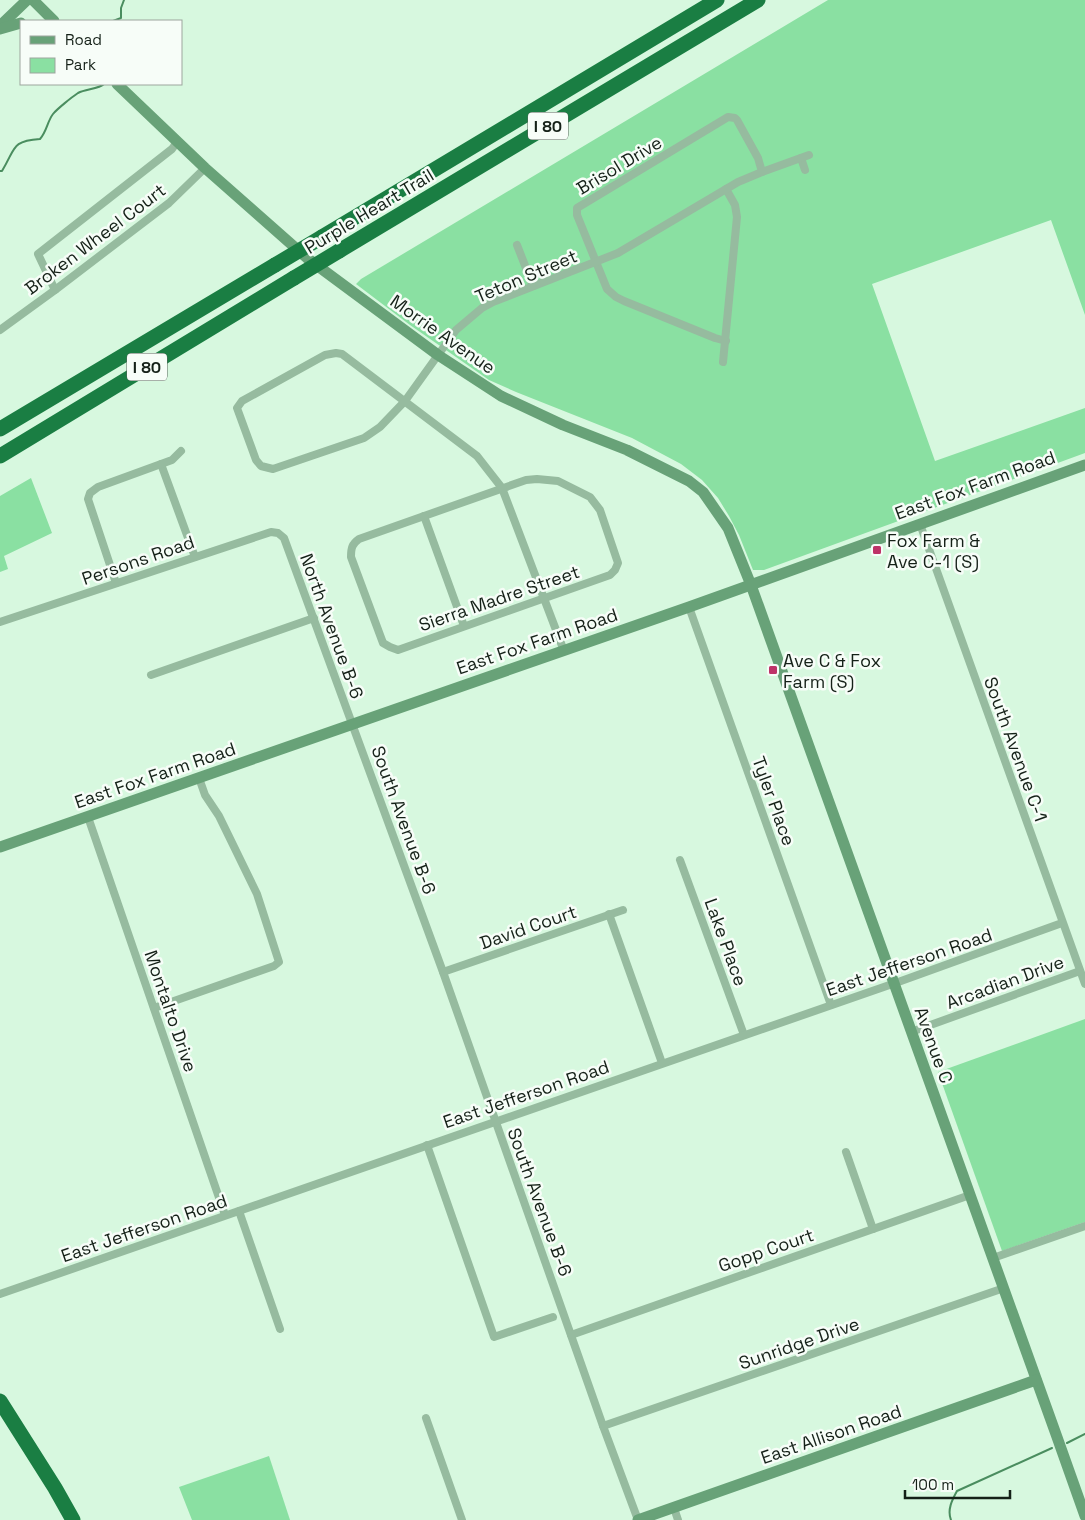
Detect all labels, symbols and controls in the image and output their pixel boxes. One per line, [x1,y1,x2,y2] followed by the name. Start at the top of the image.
[20,20,182,85] legend
[65,30,102,49] text: Road
[65,55,96,74] text: Park
[528,112,568,140] road number: I 80
[572,130,666,200] street label: Brisol Drive
[300,163,438,259] street label: Purple Heart Trail
[20,178,170,300] street label: Broken Wheel Court
[471,244,581,308] street label: Teton Street
[386,289,500,379] street label: Morrie Avenue
[127,354,167,381] road number: I 80
[892,445,1058,525] street label: East Fox Farm Road
[887,529,980,573] place label: Fox Farm & Ave C-1 (S)
[79,530,197,590] street label: Persons Road
[871,544,883,556] marker: Fox Farm & Ave C-1 (S)
[295,550,369,702] street label: North Avenue B-6
[416,560,582,636] street label: Sierra Madre Street
[453,603,621,679] street label: East Fox Farm Road
[783,649,881,693] place label: Ave C & Fox Farm (S)
[767,664,779,676] marker: Ave C & Fox Farm (S)
[979,673,1053,825] street label: South Avenue C-1
[71,737,239,813] street label: East Fox Farm Road
[366,743,442,897] street label: South Avenue B-6
[747,753,801,849] street label: Tyler Place
[700,895,752,989] street label: Lake Place
[477,900,579,954] street label: David Court
[823,923,995,1001] street label: East Jefferson Road
[139,947,203,1075] street label: Montalto Drive
[943,950,1067,1014] street label: Arcadian Drive
[910,1004,958,1086] street label: Avenue C
[440,1055,612,1133] street label: East Jefferson Road
[502,1125,578,1279] street label: South Avenue B-6
[58,1189,230,1267] street label: East Jefferson Road
[715,1223,817,1277] street label: Gopp Court
[736,1312,862,1374] street label: Sunridge Drive
[758,1399,904,1469] street label: East Allison Road
[905,1468,1010,1500] scale bar
[912,1475,954,1494] text: 100 m

